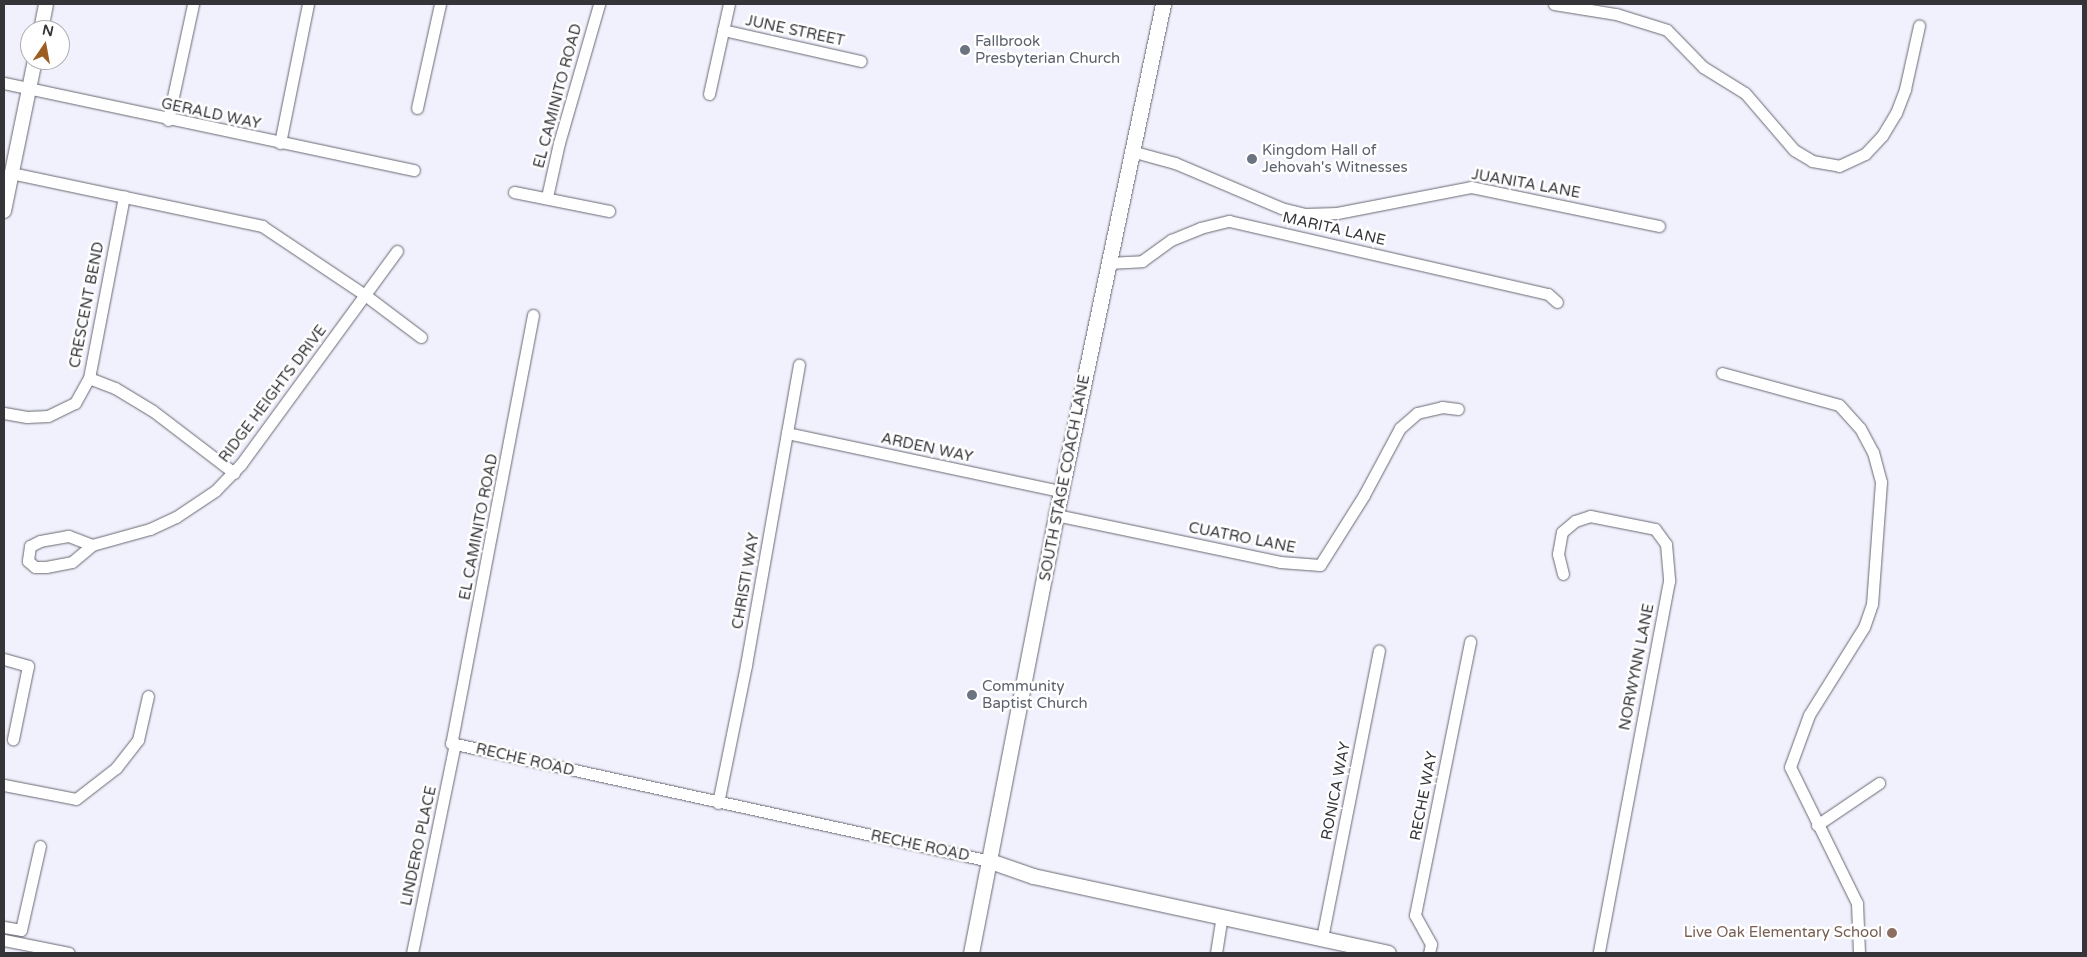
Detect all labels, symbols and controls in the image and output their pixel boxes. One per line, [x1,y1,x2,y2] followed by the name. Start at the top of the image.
[744,12,846,50] street label: JUNE STREET
[20,20,70,70] north arrow
[41,21,55,40] text: N
[530,22,586,170] street label: EL CAMINITO ROAD
[975,32,1120,67] place label: Fallbrook Presbyterian Church
[959,44,971,56] marker: Fallbrook Presbyterian Church
[159,95,263,133] street label: GERALD WAY
[1262,141,1408,176] place label: Kingdom Hall of Jehovah's Witnesses
[1246,153,1258,165] marker: Kingdom Hall of Jehovah's Witnesses
[1470,166,1582,202] street label: JUANITA LANE
[1281,208,1387,250] street label: MARITA LANE
[66,240,108,370] street label: CRESCENT BEND
[215,322,331,466] street label: RIDGE HEIGHTS DRIVE
[1036,373,1094,583] street label: SOUTH STAGE COACH LANE
[879,429,975,467] street label: ARDEN WAY
[456,452,502,602] street label: EL CAMINITO ROAD
[1187,519,1297,557] street label: CUATRO LANE
[729,531,763,631] street label: CHRISTI WAY
[1616,602,1658,732] street label: NORWYNN LANE
[982,677,1088,712] place label: Community Baptist Church
[966,689,978,701] marker: Community Baptist Church
[474,740,576,780] street label: RECHE ROAD
[1318,740,1354,842] street label: RONICA WAY
[1407,750,1441,842] street label: RECHE WAY
[398,784,440,908] street label: LINDERO PLACE
[869,827,971,865] street label: RECHE ROAD
[1684,924,1882,942] place label: Live Oak Elementary School
[1886,927,1898,939] marker: Live Oak Elementary School

